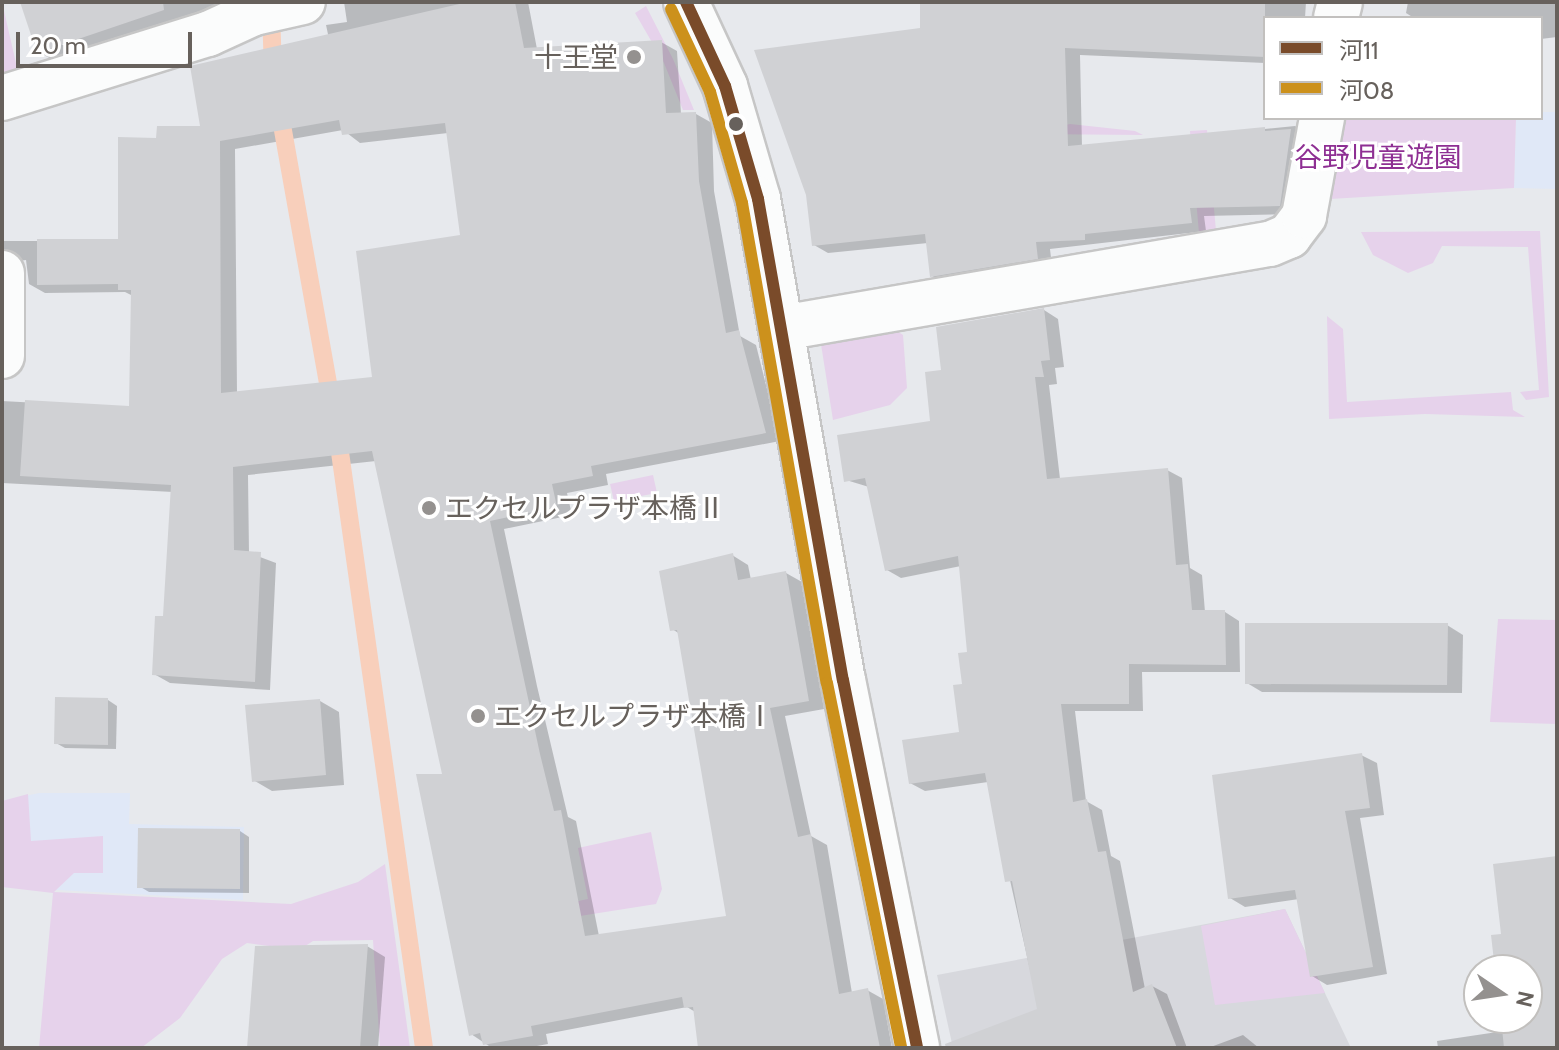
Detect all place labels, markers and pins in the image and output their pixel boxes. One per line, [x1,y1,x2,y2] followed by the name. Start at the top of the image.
[534,40,618,74] place label: 十王堂
[625,48,643,66] marker: 十王堂
[728,116,744,132] unlabelled marker
[445,491,725,525] place label: エクセルプラザ本橋Ⅱ
[420,499,438,517] marker: エクセルプラザ本橋Ⅱ
[494,699,774,733] place label: エクセルプラザ本橋Ⅰ
[469,707,487,725] marker: エクセルプラザ本橋Ⅰ

